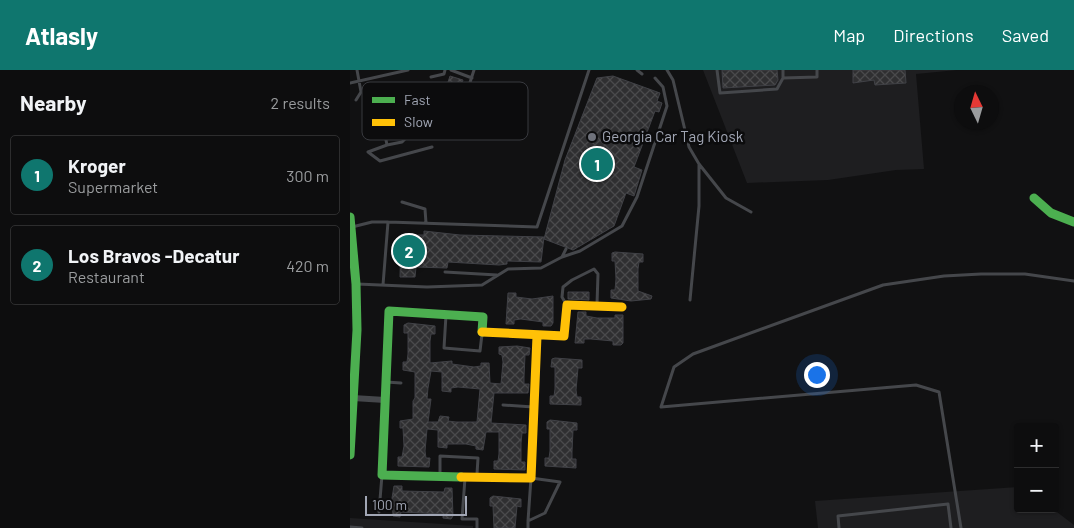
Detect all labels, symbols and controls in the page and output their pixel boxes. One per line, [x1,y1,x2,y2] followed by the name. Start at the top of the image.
[25,21,98,50] text: Atlasly
[833,24,865,46] text: Map
[893,24,974,46] text: Directions
[1002,24,1049,46] text: Saved
[362,82,528,140] legend
[954,85,999,130] north arrow
[20,90,86,115] text: Nearby
[404,91,430,108] text: Fast
[271,93,330,112] text: 2 results
[404,113,433,130] text: Slow
[602,127,744,145] place label: Georgia Car Tag Kiosk
[586,131,598,143] marker: Georgia Car Tag Kiosk
[581,145,613,183] pin: 1
[68,154,126,177] text: Kroger
[34,166,40,185] text: 1
[286,166,329,185] text: 300 m
[68,177,158,196] text: Supermarket
[393,232,425,270] pin: 2
[68,244,239,267] text: Los Bravos -Decatur
[33,256,41,275] text: 2
[286,256,329,275] text: 420 m
[68,267,145,286] text: Restaurant
[804,362,830,388] your location
[1014,423,1059,513] map controls
[1014,423,1059,468] button: +
[1014,468,1059,513] button: −
[365,493,468,516] scale bar
[372,496,407,513] text: 100 m

